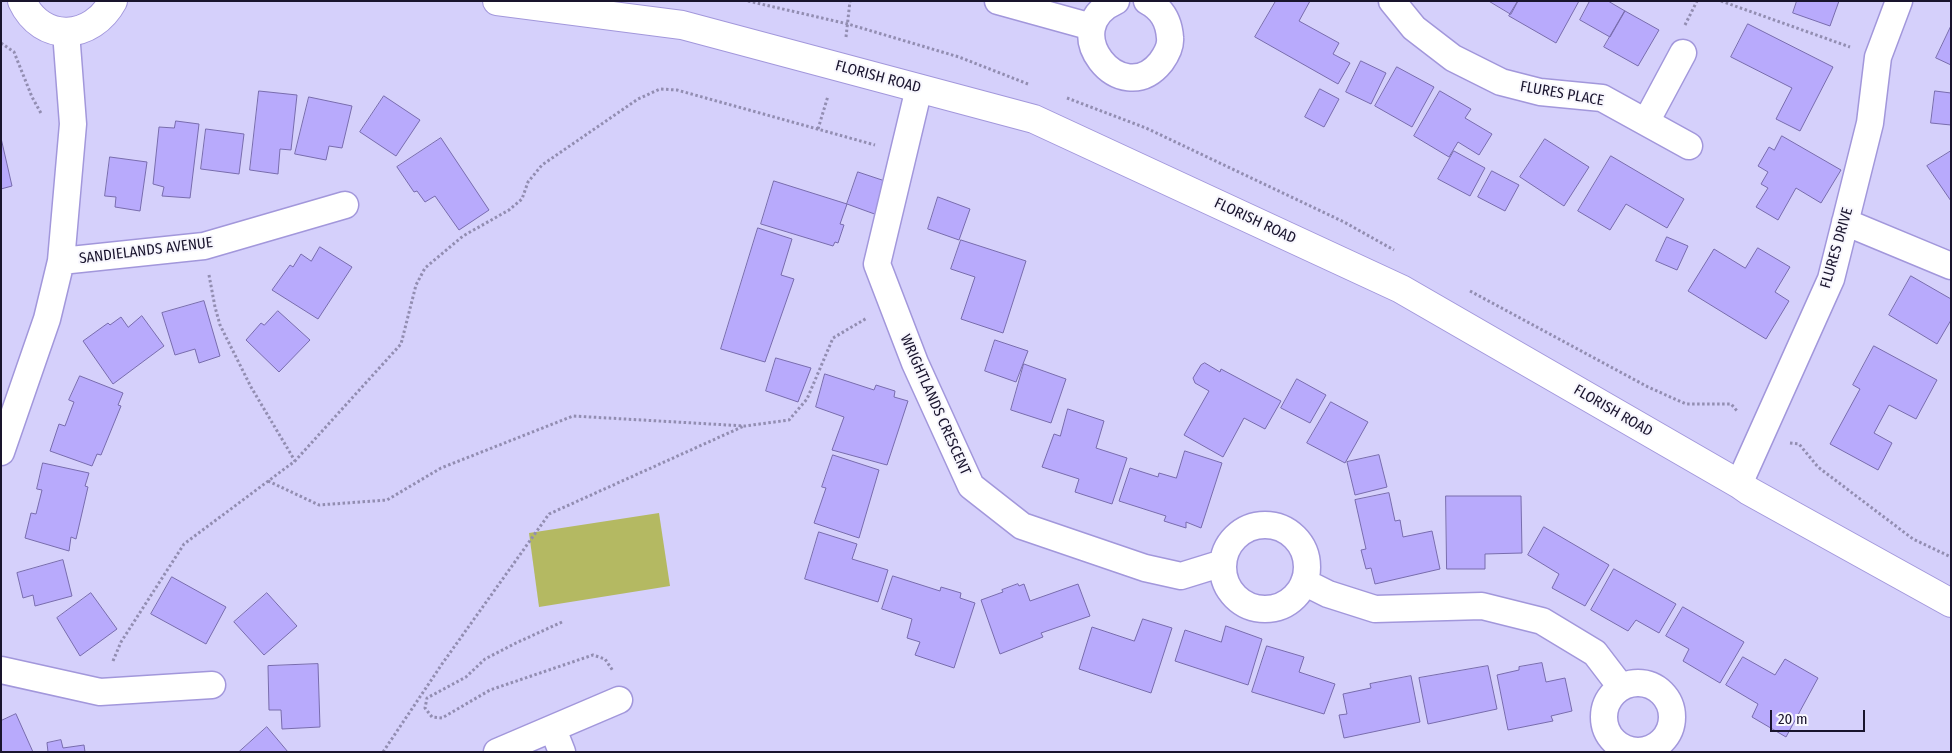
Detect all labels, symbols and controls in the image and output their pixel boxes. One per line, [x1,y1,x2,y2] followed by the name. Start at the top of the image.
[833,57,923,97] street label: FLORISH ROAD
[1519,78,1605,110] street label: FLURES PLACE
[1211,194,1299,248] street label: FLORISH ROAD
[1817,206,1857,290] street label: FLURES DRIVE
[78,234,214,268] street label: SANDIELANDS AVENUE
[896,332,974,478] street label: WRIGHTLANDS CRESCENT
[1570,381,1656,441] street label: FLORISH ROAD
[1772,700,1867,732] scale bar
[1778,710,1808,728] text: 20 m

